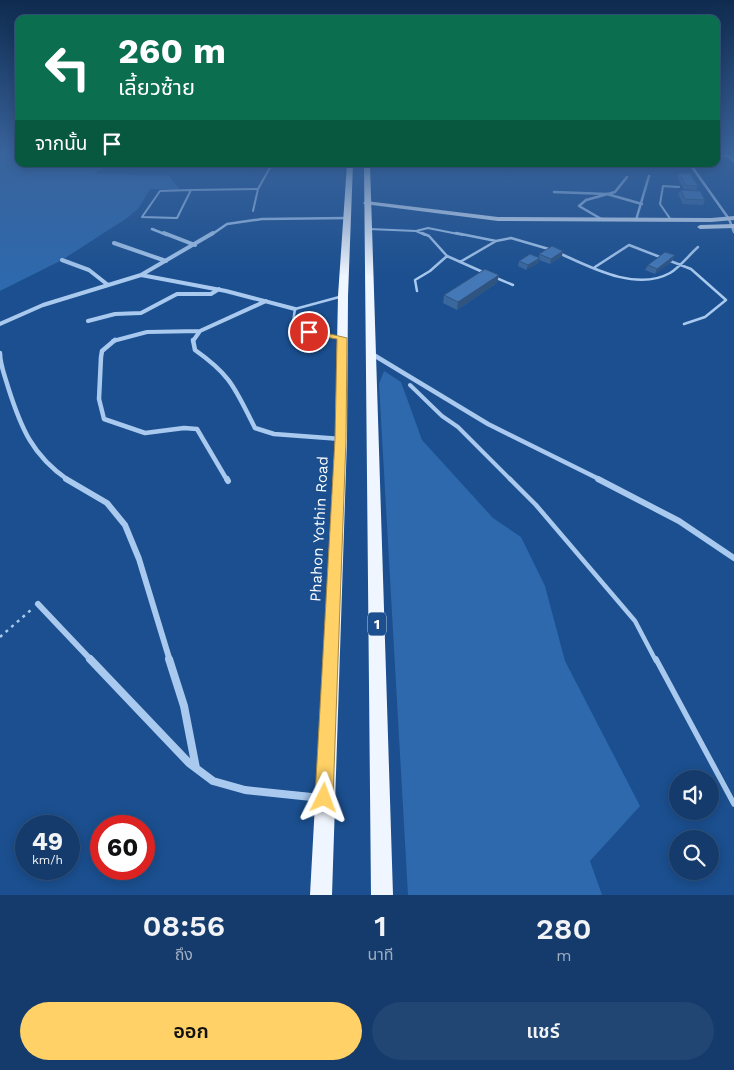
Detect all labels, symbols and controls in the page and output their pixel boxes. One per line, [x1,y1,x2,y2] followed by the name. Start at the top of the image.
[118,30,226,72] text: 260 m
[35,35,100,100] icon: left
[118,75,195,100] text: เลี้ยวซ้าย
[98,130,126,158] icon: arrive
[35,132,88,155] text: จากนั้น
[288,311,330,353] pin
[295,318,323,346] icon: arrive
[306,456,332,602] street label: Phahon Yothin Road
[368,612,386,636] road number: 1
[669,770,719,880] map controls
[669,770,719,820] button: sound
[297,771,349,823] position arrow
[90,815,155,880] speed limit sign: 60
[32,827,63,856] text: 49
[669,830,719,880] button: search
[32,853,63,867] text: km/h
[142,908,225,943] text: 08:56
[374,908,387,943] text: 1
[536,911,592,946] text: 280
[175,945,193,964] text: ถึง
[368,945,394,964] text: นาที
[556,946,571,965] text: m
[20,1002,362,1060] button: ออก
[372,1002,714,1060] button: แชร์

